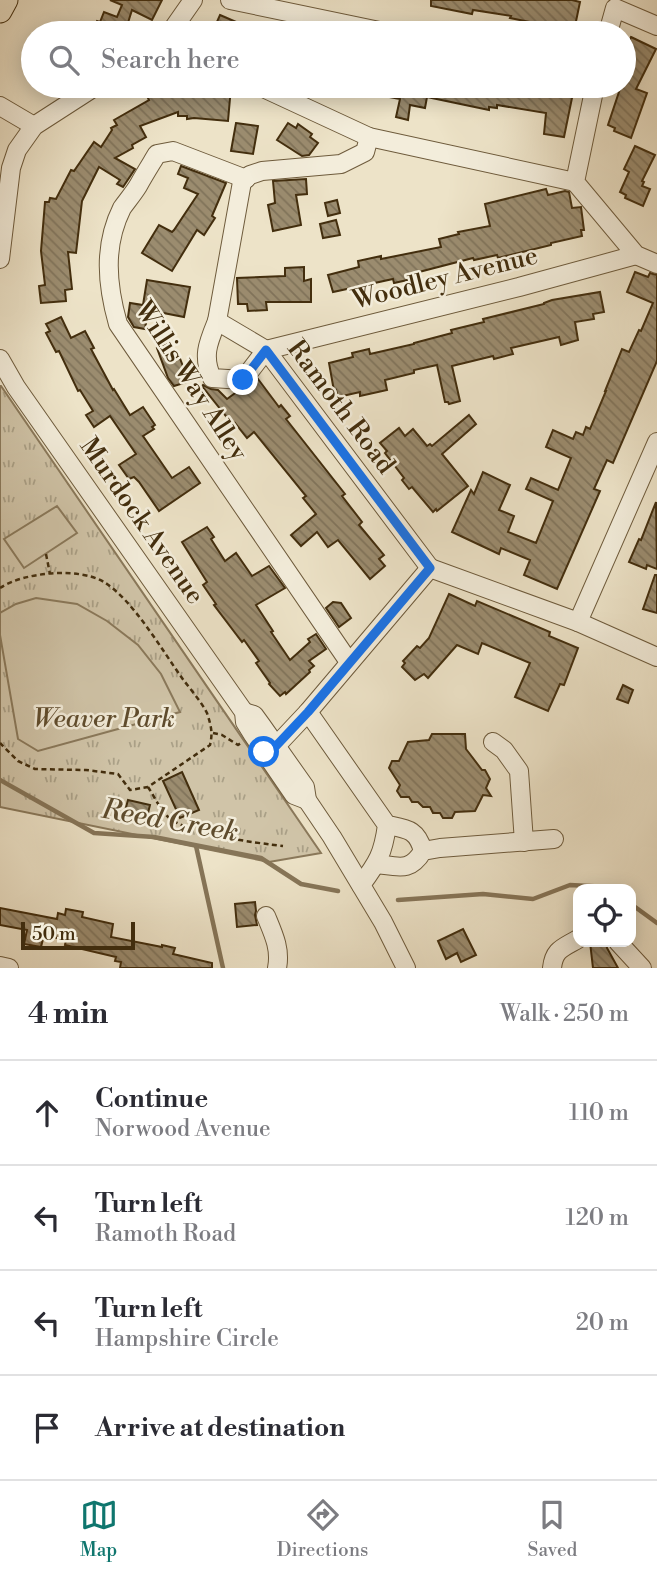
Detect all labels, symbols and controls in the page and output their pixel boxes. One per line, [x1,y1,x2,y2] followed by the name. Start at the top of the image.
[21,21,636,98] search box
[45,41,83,79] icon: search
[101,44,240,76] text: Search here
[348,239,541,317] street label: Woodley Avenue
[127,294,255,467] street label: Willis Way Alley
[280,334,402,481] street label: Ramoth Road
[227,364,258,395] route end
[73,432,211,610] street label: Murdock Avenue
[33,703,175,735] park label: Weaver Park
[248,736,279,767] route start
[98,792,241,850] water label: Reed Creek
[573,884,636,947] map controls
[573,884,636,947] button: locate
[21,919,135,951] scale bar
[32,922,76,946] text: 50 m
[28,995,108,1033] text: 4 min
[500,1000,629,1028] text: Walk · 250 m
[95,1083,208,1115] text: Continue
[28,1094,66,1132] icon: ahead
[569,1099,629,1127] text: 110 m
[95,1115,271,1143] text: Norwood Avenue
[95,1188,203,1220] text: Turn left
[28,1199,66,1237] icon: left
[565,1204,629,1232] text: 120 m
[95,1220,236,1248] text: Ramoth Road
[95,1293,203,1325] text: Turn left
[28,1304,66,1342] icon: left
[576,1309,629,1337] text: 20 m
[95,1325,279,1353] text: Hampshire Circle
[28,1409,66,1447] icon: arrive
[95,1412,345,1444] text: Arrive at destination
[80,1496,118,1562] tab: Map
[277,1496,368,1562] tab: Directions
[528,1496,577,1562] tab: Saved

